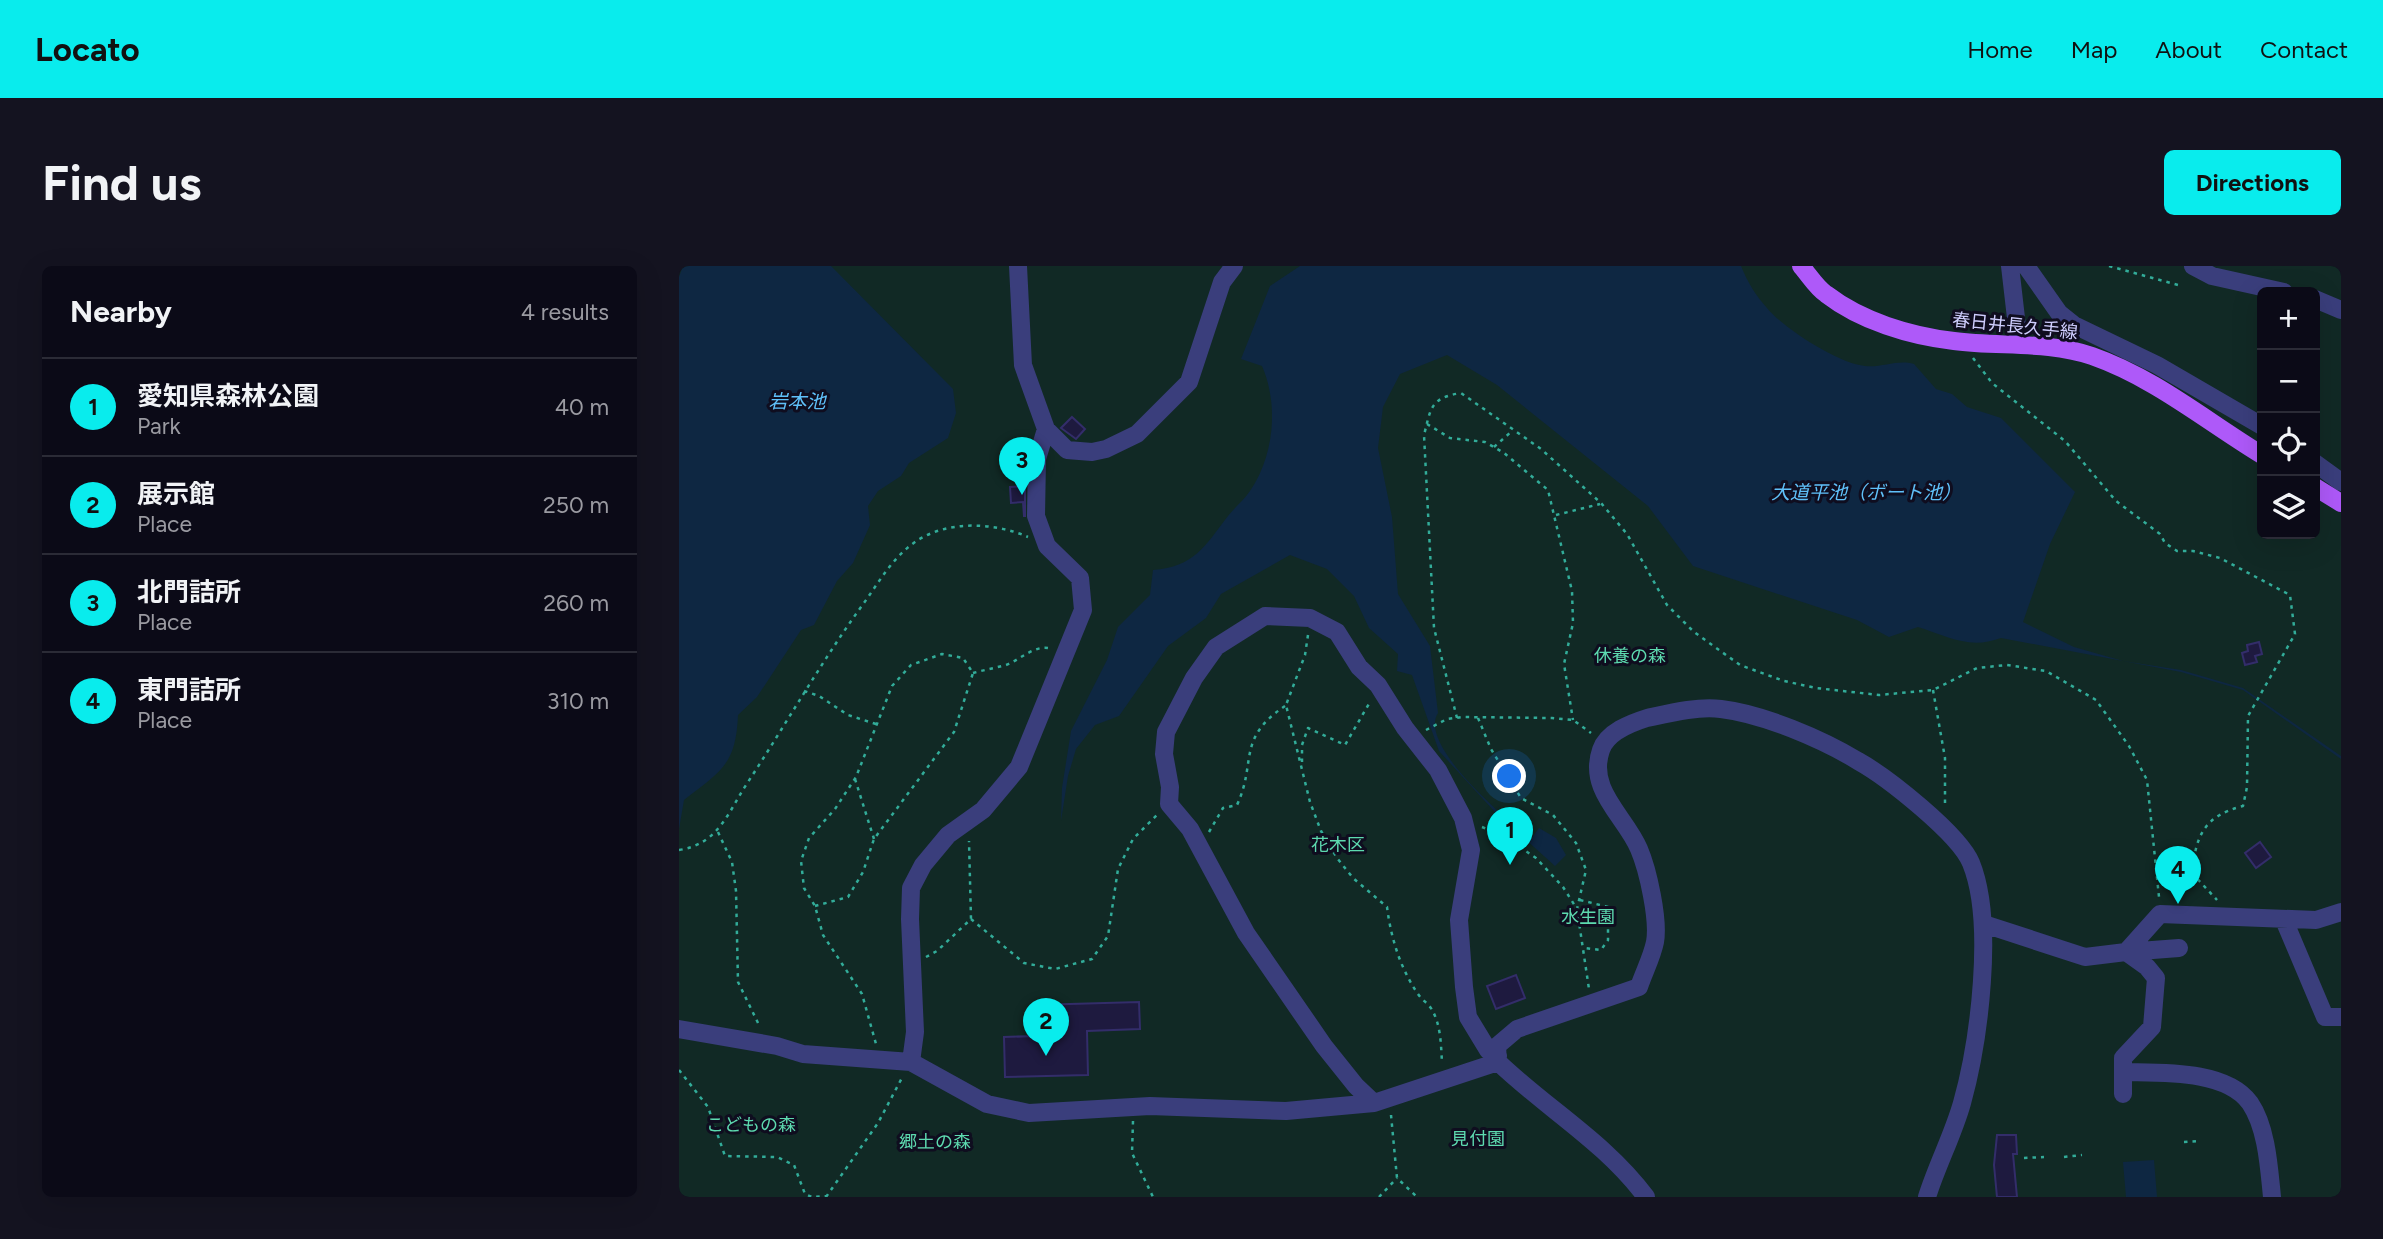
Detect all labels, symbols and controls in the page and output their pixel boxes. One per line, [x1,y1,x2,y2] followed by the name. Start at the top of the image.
[35,30,140,69] text: Locato
[1967,35,2033,64] text: Home
[2071,35,2117,64] text: Map
[2155,35,2222,64] text: About
[2260,35,2348,64] text: Contact
[2164,150,2341,215] button: Directions
[42,153,201,212] text: Find us
[2257,287,2320,539] map controls
[2257,287,2320,350] button: +
[70,293,172,330] text: Nearby
[521,298,609,326] text: 4 results
[1951,308,2079,344] street label: 春日井長久手線
[2257,350,2320,413] button: −
[137,380,319,412] text: 愛知県森林公園
[768,390,827,413] water label: 岩本池
[88,393,98,421] text: 1
[555,393,609,421] text: 40 m
[137,412,181,440] text: Park
[2257,413,2320,476] button: locate
[999,437,1045,495] pin: 3
[2257,476,2320,539] button: layers
[137,478,215,510] text: 展示館
[1771,481,1961,504] water label: 大道平池（ボート池）
[86,491,100,519] text: 2
[543,491,609,519] text: 250 m
[137,510,192,538] text: Place
[137,576,241,608] text: 北門詰所
[87,589,99,617] text: 3
[543,589,609,617] text: 260 m
[137,608,192,636] text: Place
[1594,645,1666,667] park label: 休養の森
[137,674,241,706] text: 東門詰所
[86,687,100,715] text: 4
[547,687,609,715] text: 310 m
[137,706,192,734] text: Place
[1492,759,1526,793] your location
[1487,807,1533,865] pin: 1
[1311,834,1365,856] park label: 花木区
[2155,846,2201,904] pin: 4
[1561,906,1615,928] park label: 水生園
[1023,998,1069,1056] pin: 2
[706,1114,796,1136] park label: こどもの森
[1451,1128,1505,1150] park label: 見付園
[899,1131,971,1153] park label: 郷土の森

